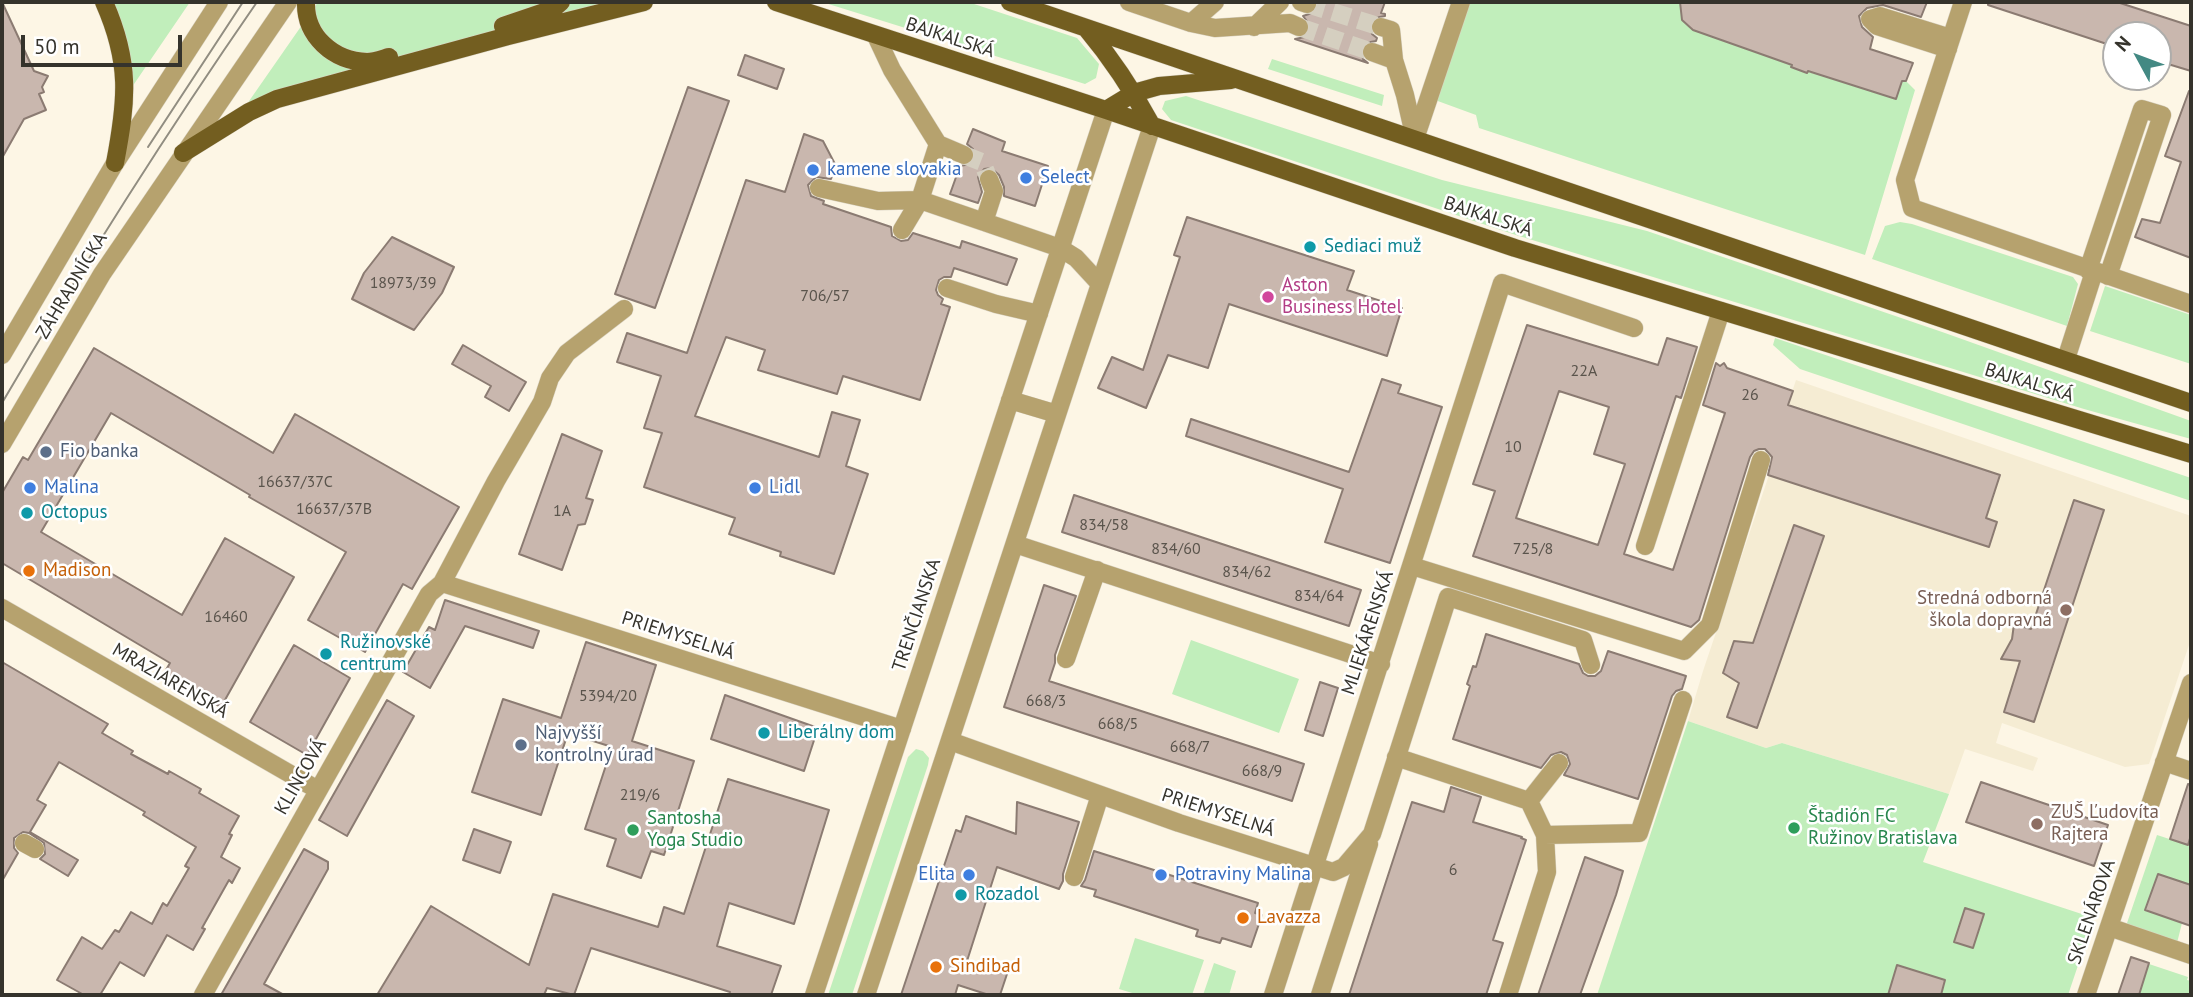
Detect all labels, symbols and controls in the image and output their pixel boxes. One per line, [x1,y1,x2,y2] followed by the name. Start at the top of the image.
[903,13,997,63] street label: BAJKALSKÁ
[24,21,186,65] scale bar
[2102,21,2172,91] north arrow
[2110,31,2136,56] text: N
[34,33,80,60] text: 50 m
[827,159,961,181] place label: kamene slovakia
[805,162,821,178] marker: kamene slovakia
[1040,167,1090,189] place label: Select
[1018,170,1034,186] marker: Select
[1441,192,1535,242] street label: BAJKALSKÁ
[31,229,113,343] street label: ZÁHRADNÍCKA
[1324,236,1421,258] place label: Sediaci muž
[1302,239,1318,255] marker: Sediaci muž
[370,273,436,293] house number: 18973/39
[1282,275,1402,319] place label: Aston Business Hotel
[800,286,850,306] house number: 706/57
[1260,289,1276,305] marker: Aston Business Hotel
[1982,359,2076,407] street label: BAJKALSKÁ
[1571,361,1597,381] house number: 22A
[1741,385,1759,405] house number: 26
[1504,437,1522,457] house number: 10
[60,441,139,463] place label: Fio banka
[38,444,54,460] marker: Fio banka
[257,472,333,492] house number: 16637/37C
[44,477,99,499] place label: Malina
[769,477,800,499] place label: Lidl
[22,480,38,496] marker: Malina
[747,480,763,496] marker: Lidl
[296,499,372,519] house number: 16637/37B
[553,501,571,521] house number: 1A
[41,502,107,524] place label: Octopus
[19,505,35,521] marker: Octopus
[1079,515,1129,535] house number: 834/58
[1151,539,1201,559] house number: 834/60
[1513,539,1553,559] house number: 725/8
[888,556,946,674] street label: TRENČIANSKA
[43,560,111,582] place label: Madison
[1222,562,1272,582] house number: 834/62
[21,563,37,579] marker: Madison
[1337,568,1399,698] street label: MLIEKÁRENSKÁ
[1294,586,1344,606] house number: 834/64
[1917,588,2052,632] place label: Stredná odborná škola dopravná
[2058,602,2074,618] marker: Stredná odborná škola dopravná
[204,607,248,627] house number: 16460
[619,607,737,665] street label: PRIEMYSELNÁ
[340,632,431,676] place label: Ružinovské centrum
[108,639,232,723] street label: MRAZIARENSKÁ
[318,646,334,662] marker: Ružinovské centrum
[579,686,637,706] house number: 5394/20
[1026,691,1066,711] house number: 668/3
[1098,714,1138,734] house number: 668/5
[778,722,894,744] place label: Liberálny dom
[535,723,654,767] place label: Najvyšší kontrolný úrad
[756,725,772,741] marker: Liberálny dom
[270,735,332,819] street label: KLINCOVÁ
[513,737,529,753] marker: Najvyšší kontrolný úrad
[1170,737,1210,757] house number: 668/7
[1242,761,1282,781] house number: 668/9
[1159,784,1277,842] street label: PRIEMYSELNÁ
[620,785,660,805] house number: 219/6
[2051,802,2159,846] place label: ZUŠ Ľudovíta Rajtera
[1808,806,1958,850] place label: Štadión FC Ružinov Bratislava
[647,808,743,852] place label: Santosha Yoga Studio
[2029,816,2045,832] marker: ZUŠ Ľudovíta Rajtera
[1786,820,1802,836] marker: Štadión FC Ružinov Bratislava
[625,822,641,838] marker: Santosha Yoga Studio
[2063,856,2121,968] street label: SKLENÁROVA
[1449,860,1457,880] house number: 6
[918,864,955,886] place label: Elita
[1175,864,1311,886] place label: Potraviny Malina
[961,867,977,883] marker: Elita
[1153,867,1169,883] marker: Potraviny Malina
[975,884,1039,906] place label: Rozadol
[953,887,969,903] marker: Rozadol
[1257,907,1321,929] place label: Lavazza
[1235,910,1251,926] marker: Lavazza
[950,956,1021,978] place label: Sindibad
[928,959,944,975] marker: Sindibad

